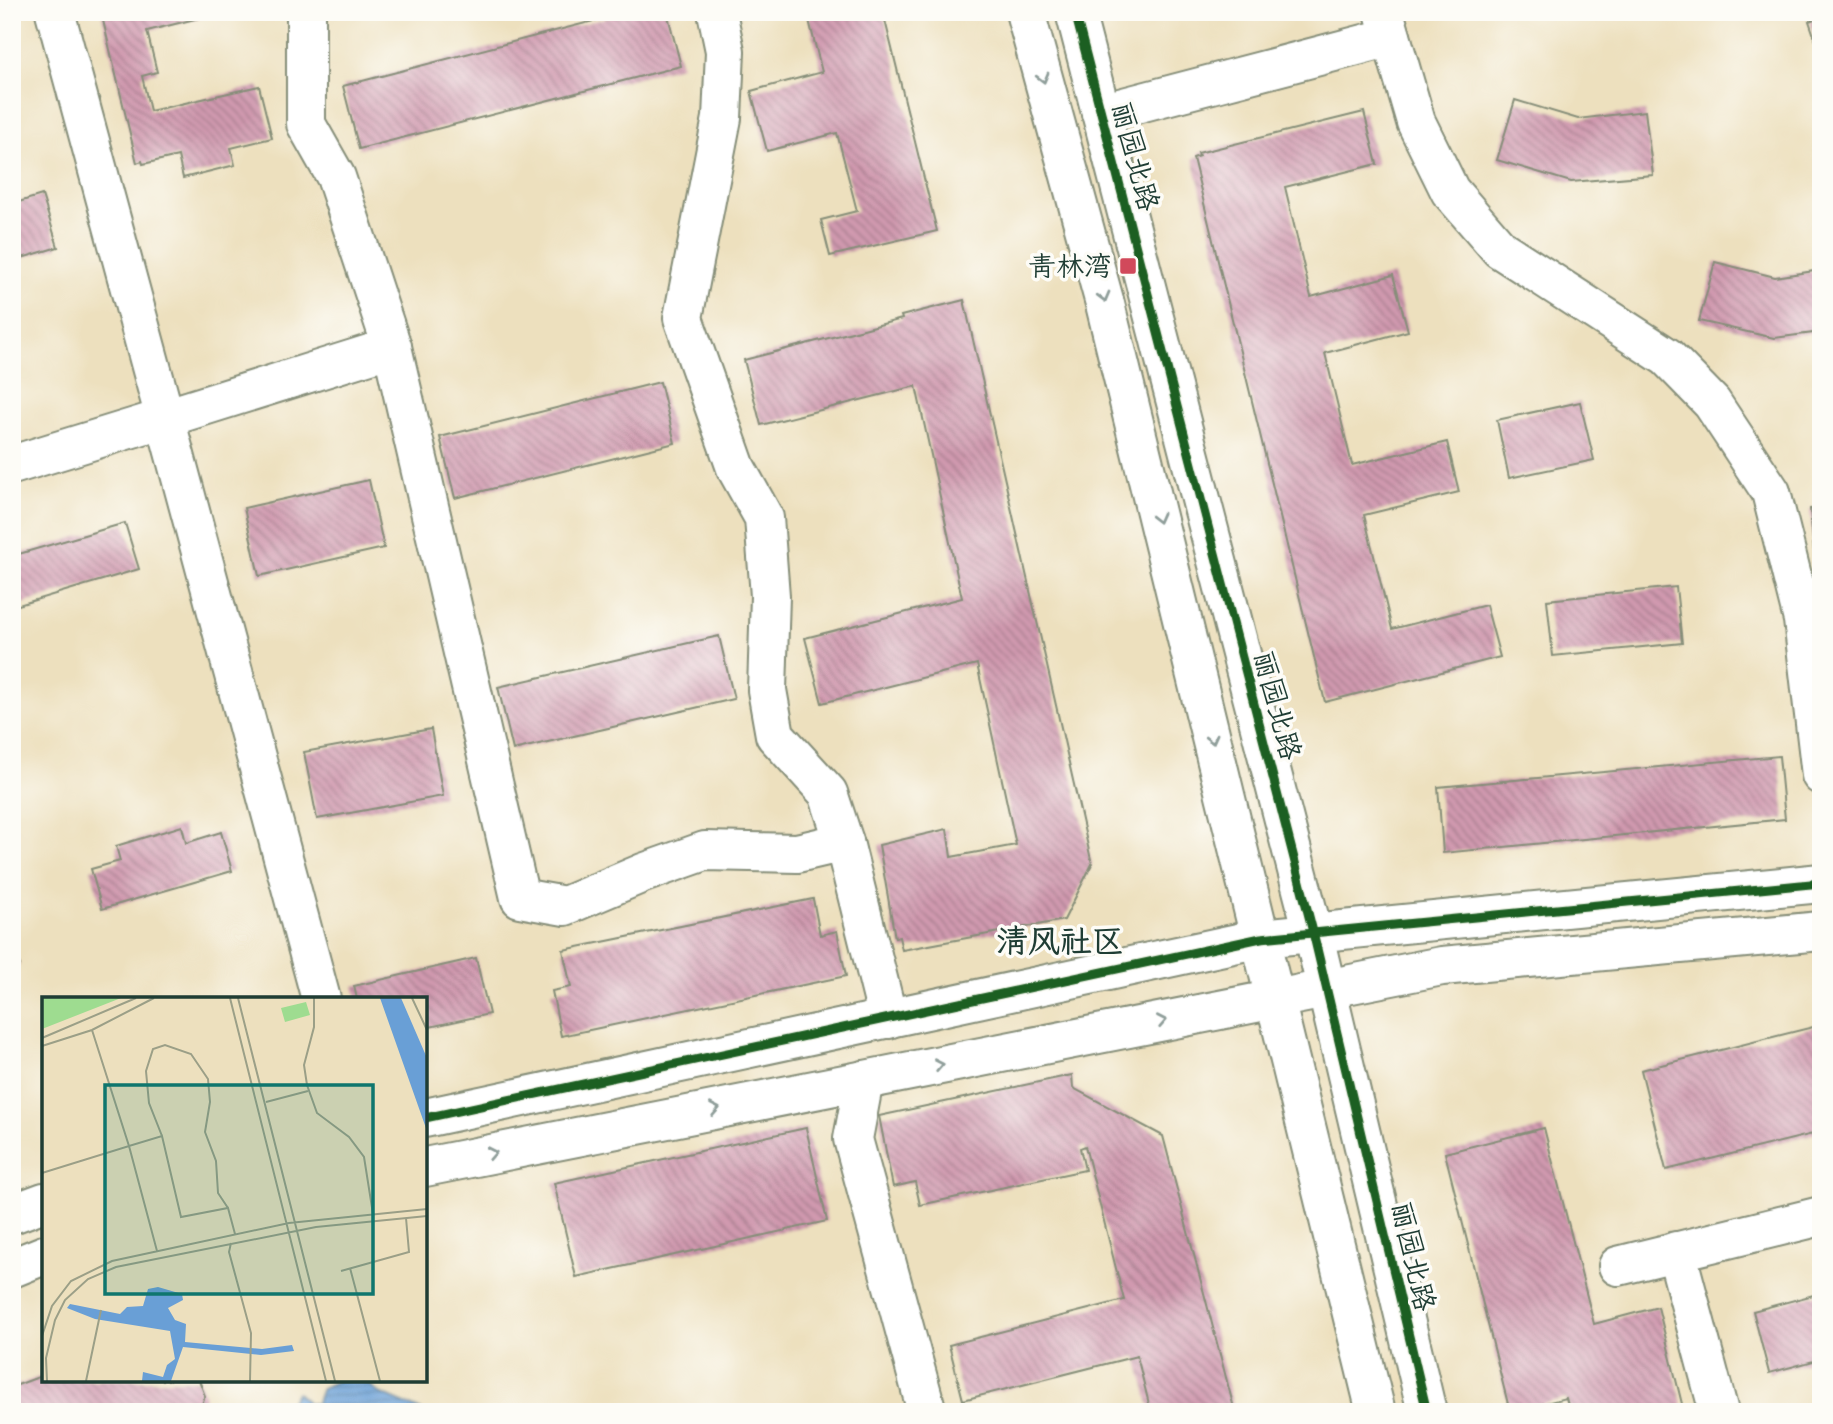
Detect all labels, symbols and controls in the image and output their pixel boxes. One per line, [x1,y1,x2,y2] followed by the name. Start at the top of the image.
[1035,72,1049,84] one-way arrow
[1098,98,1167,216] street label: 丽园北路
[1028,249,1112,290] place label: 青林湾
[1118,256,1138,276] marker: 青林湾
[1096,291,1110,303] one-way arrow
[1150,512,1164,524] one-way arrow
[1240,647,1309,765] street label: 丽园北路
[1204,733,1218,745] one-way arrow
[996,921,1124,968] district label: 清风社区
[42,997,427,1382] inset map
[1156,1015,1168,1030] one-way arrow
[933,1059,945,1074] one-way arrow
[709,1103,721,1118] one-way arrow
[486,1147,498,1162] one-way arrow
[1378,1198,1443,1316] street label: 丽园北路

